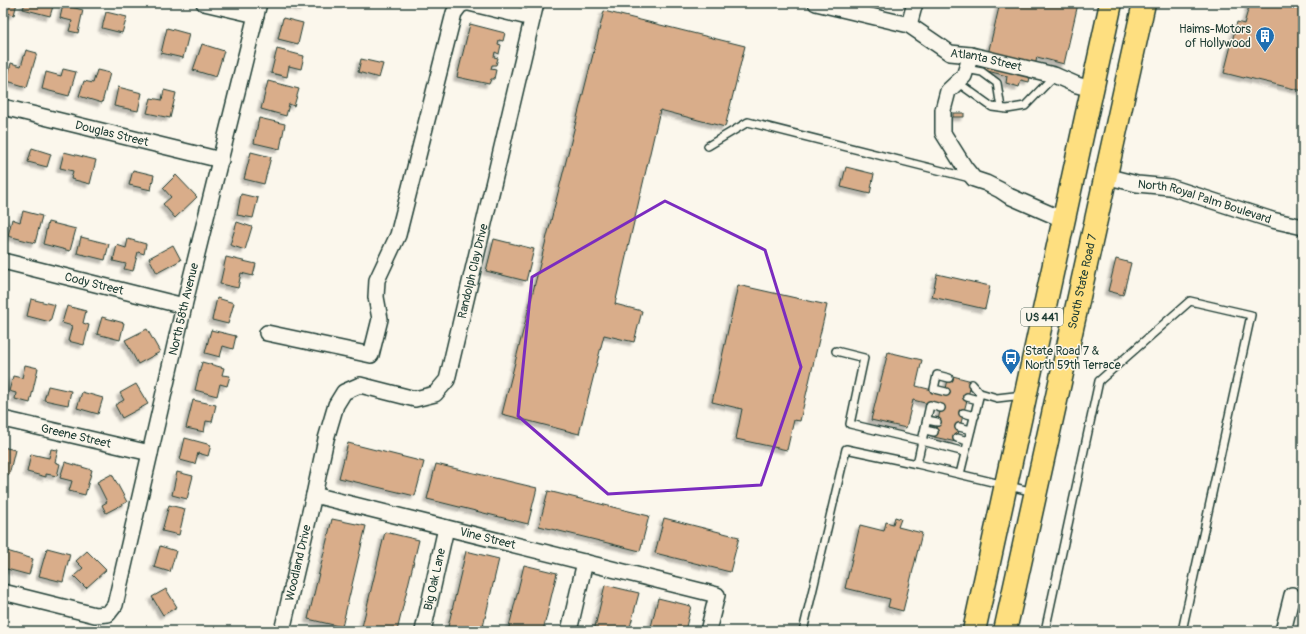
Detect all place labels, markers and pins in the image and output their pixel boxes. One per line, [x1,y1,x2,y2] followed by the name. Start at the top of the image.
[1179,22,1252,51] place label: Haims-Motors of Hollywood
[1254,25,1276,53] building icon: Haims-Motors of Hollywood
[1025,344,1121,373] place label: State Road 7 & North 59th Terrace
[1000,347,1022,375] bus stop icon: State Road 7 & North 59th Terrace

